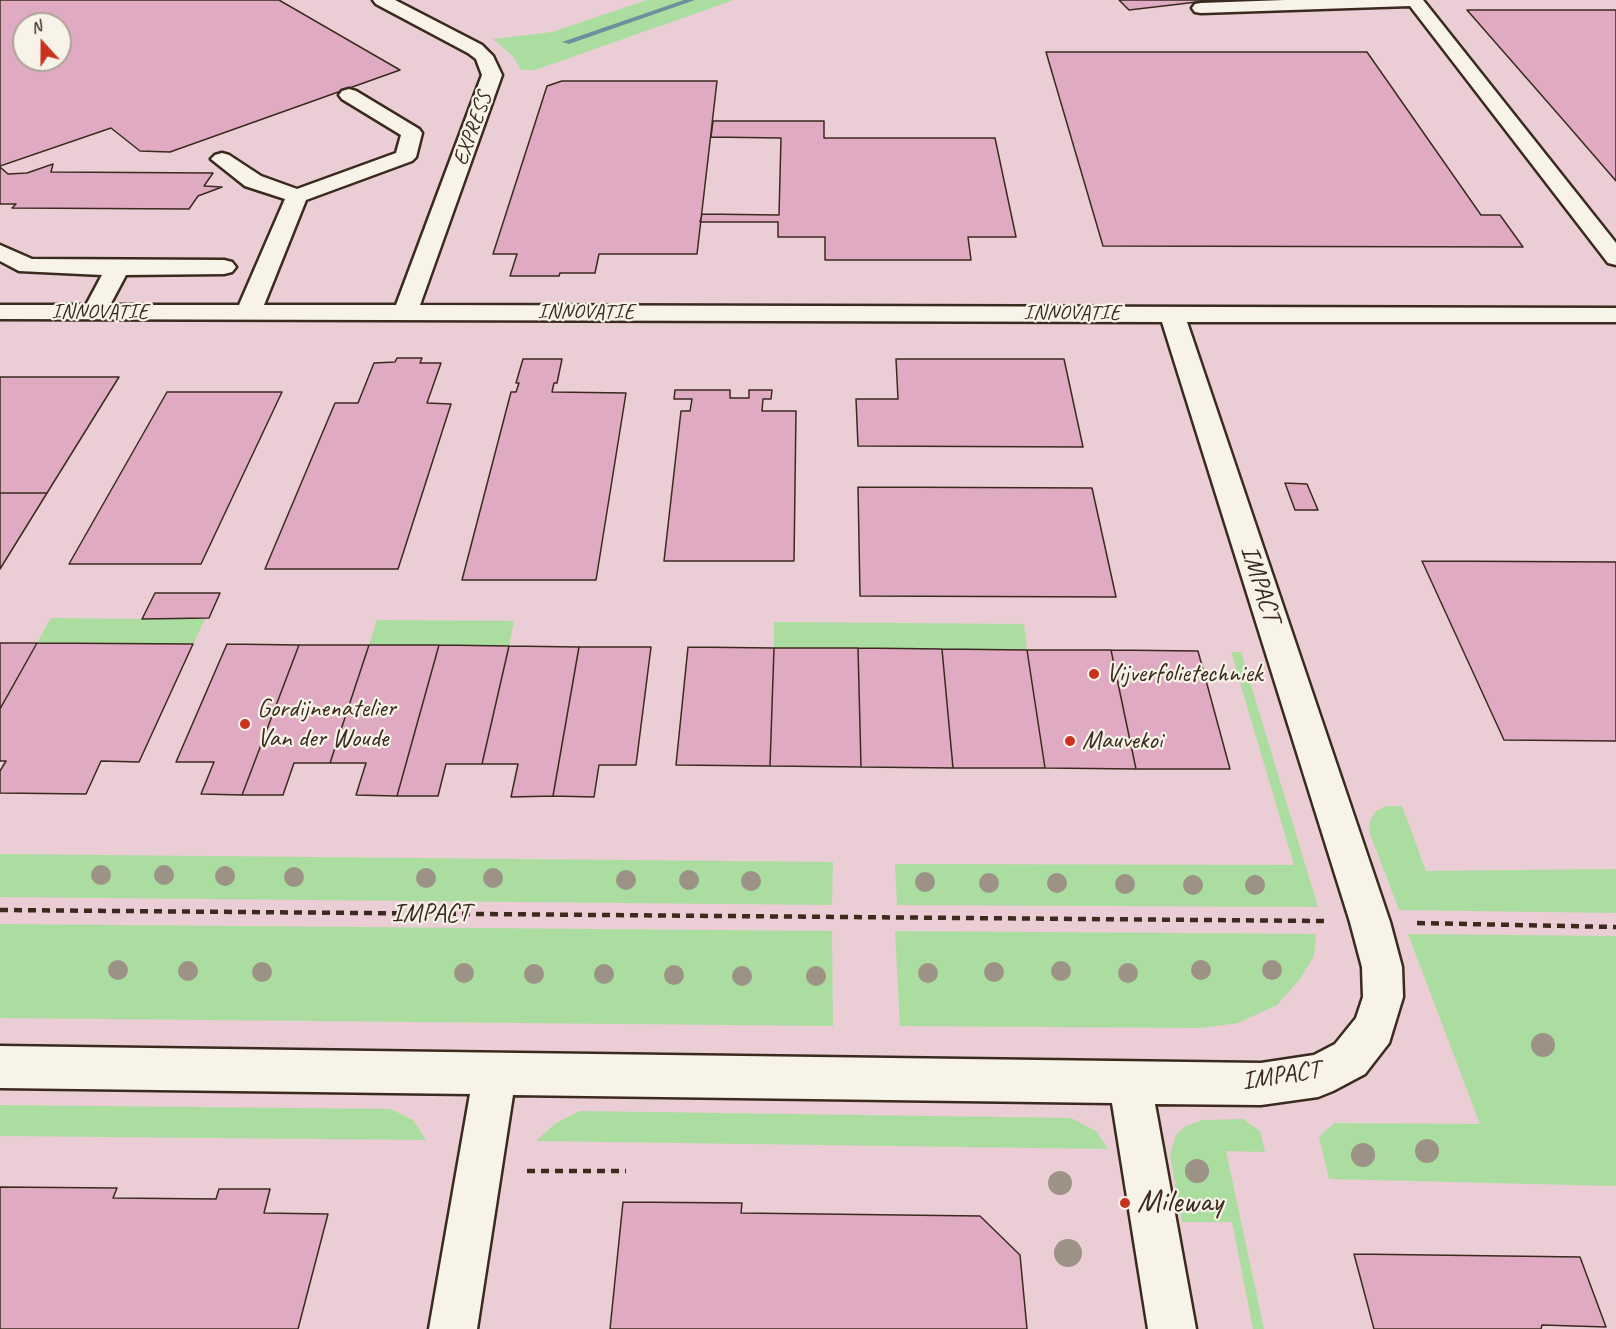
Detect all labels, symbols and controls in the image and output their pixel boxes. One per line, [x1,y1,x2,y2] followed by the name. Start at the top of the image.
[12,12,72,72] north arrow
[28,16,44,38] text: N
[448,89,498,169] street label: EXPRESS
[52,299,148,325] street label: INNOVATIE
[538,299,634,325] street label: INNOVATIE
[1024,300,1120,326] street label: INNOVATIE
[1233,542,1287,626] street label: IMPACT
[1106,658,1262,690] place label: Vijverfolietechniek
[1087,667,1101,681] marker: Vijverfolietechniek
[257,693,396,754] place label: Gordijnenatelier Van der Woude
[238,717,252,731] marker: Gordijnenatelier Van der Woude
[1082,725,1162,757] place label: Mauvekoi
[1063,734,1077,748] marker: Mauvekoi
[392,898,470,930] street label: IMPACT
[1240,1054,1322,1098] street label: IMPACT
[1137,1184,1223,1222] place label: Mileway
[1118,1196,1132,1210] marker: Mileway

